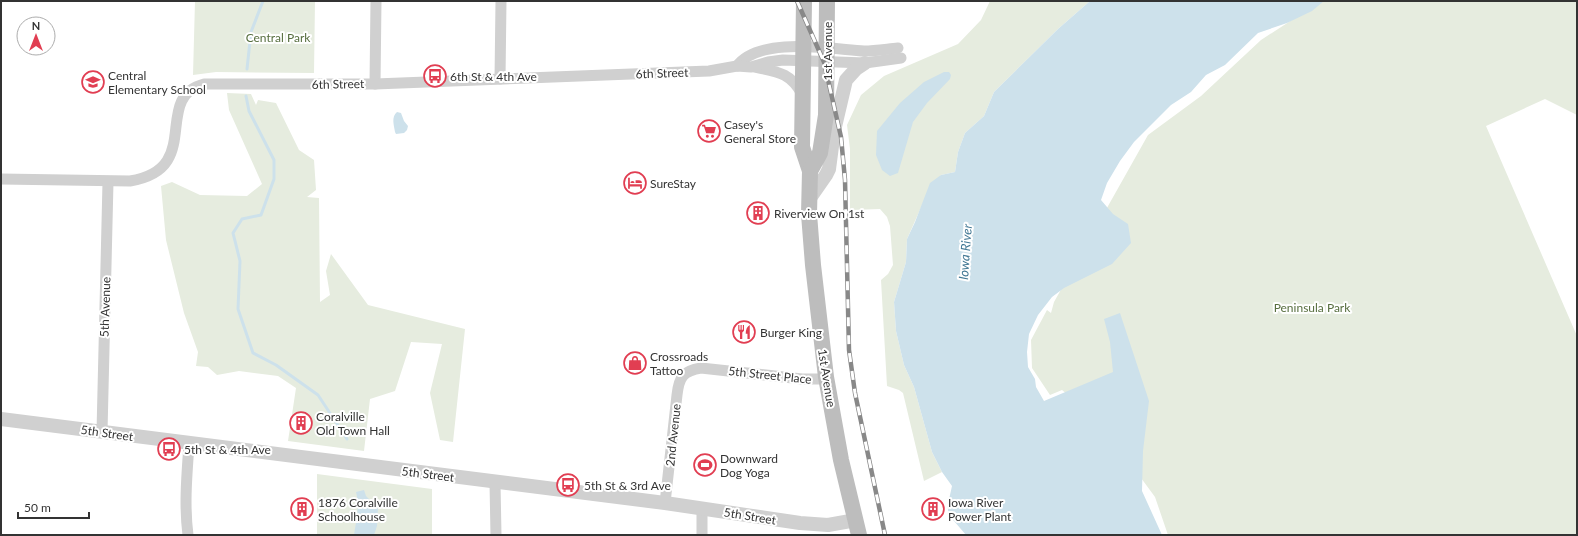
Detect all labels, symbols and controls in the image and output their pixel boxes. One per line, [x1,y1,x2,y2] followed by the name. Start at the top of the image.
[16,16,56,56] north arrow
[32,19,40,32] text: N
[820,22,835,80] street label: 1st Avenue
[246,30,311,45] park label: Central Park
[422,63,448,89] bus stop icon: 6th St & 4th Ave
[635,65,689,81] street label: 6th Street
[108,68,206,97] place label: Central Elementary School
[80,69,106,95] school or university icon: Central Elementary School
[450,69,537,84] place label: 6th St & 4th Ave
[312,76,365,92] street label: 6th Street
[724,117,796,146] place label: Casey's General Store
[696,118,722,144] supermarket icon: Casey's General Store
[622,170,648,196] hotel icon: SureStay
[650,176,697,191] place label: SureStay
[745,200,771,226] building icon: Riverview On 1st
[774,206,865,221] place label: Riverview On 1st
[955,223,975,281] water label: Iowa River
[96,277,114,337] street label: 5th Avenue
[1274,300,1351,315] park label: Peninsula Park
[731,319,757,345] restaurant icon: Burger King
[760,325,822,340] place label: Burger King
[815,348,839,408] street label: 1st Avenue
[650,349,708,378] place label: Crossroads Tattoo
[622,350,648,376] shop icon: Crossroads Tattoo
[728,363,812,387] street label: 5th Street Place
[662,403,684,467] street label: 2nd Avenue
[316,409,390,438] place label: Coralville Old Town Hall
[288,410,314,436] building icon: Coralville Old Town Hall
[80,422,135,444] street label: 5th Street
[156,436,182,462] bus stop icon: 5th St & 4th Ave
[184,442,271,457] place label: 5th St & 4th Ave
[720,451,778,480] place label: Downward Dog Yoga
[692,452,718,478] sports icon: Downward Dog Yoga
[401,463,456,485] street label: 5th Street
[555,472,581,498] bus stop icon: 5th St & 3rd Ave
[584,478,671,493] place label: 5th St & 3rd Ave
[18,494,89,520] scale bar
[318,495,398,524] place label: 1876 Coralville Schoolhouse
[948,495,1012,524] place label: Iowa River Power Plant
[289,496,315,522] building icon: 1876 Coralville Schoolhouse
[920,496,946,522] building icon: Iowa River Power Plant
[24,500,51,515] text: 50 m
[723,504,778,528] street label: 5th Street

